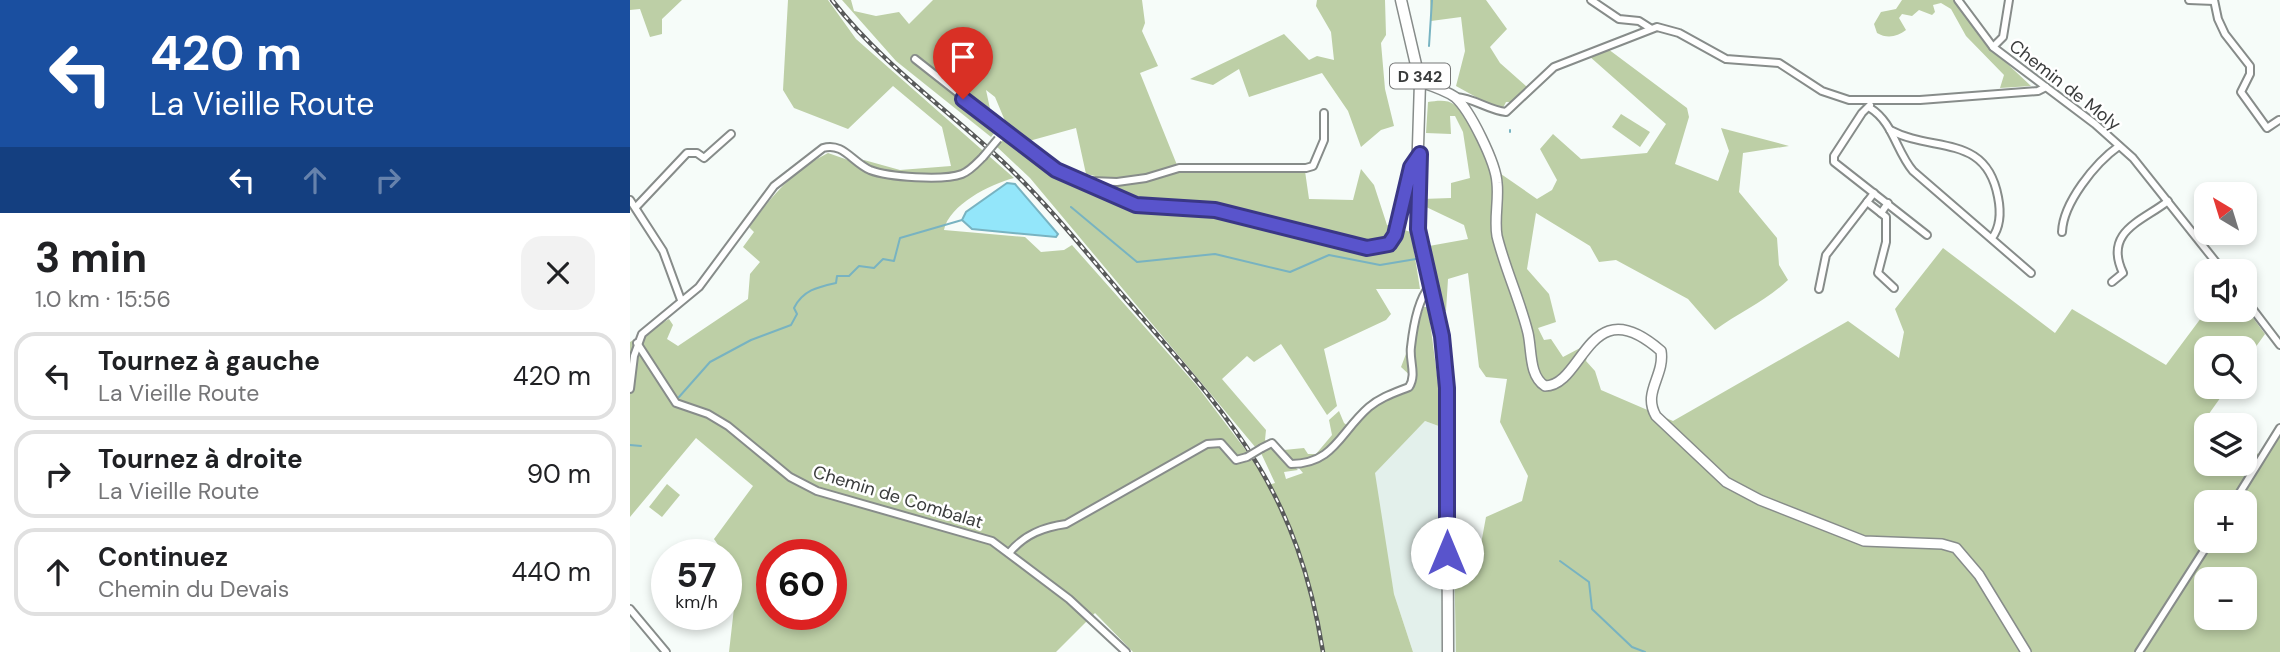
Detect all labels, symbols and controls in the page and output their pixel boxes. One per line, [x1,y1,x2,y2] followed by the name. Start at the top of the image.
[150,21,302,85] text: 420 m
[933,27,993,99] pin
[35,28,126,119] icon: left
[2004,34,2126,136] street label: Chemin de Moly
[944,38,982,76] icon: arrive
[1390,64,1450,88] road number: D 342
[150,83,374,125] text: La Vieille Route
[223,161,261,199] icon: left
[296,161,334,199] icon: ahead
[369,161,407,199] icon: right
[2194,182,2258,245] north arrow
[2194,182,2257,630] map controls
[35,230,147,285] text: 3 min
[521,236,595,310] button: close
[2194,259,2257,322] button: sound
[35,284,171,314] text: 1.0 km · 15:56
[2194,336,2257,399] button: search
[98,344,320,378] text: Tournez à gauche
[39,357,77,395] icon: left
[513,359,591,393] text: 420 m
[98,378,259,408] text: La Vieille Route
[2194,413,2257,476] button: layers
[98,442,303,476] text: Tournez à droite
[39,455,77,493] icon: right
[527,457,591,491] text: 90 m
[810,460,986,534] street label: Chemin de Combalat
[98,476,259,506] text: La Vieille Route
[2194,490,2257,553] button: +
[1410,516,1484,590] position arrow
[756,539,847,630] speed limit sign: 60
[98,540,228,574] text: Continuez
[676,552,717,598] text: 57
[39,553,77,591] icon: ahead
[512,555,591,589] text: 440 m
[2194,567,2257,630] button: −
[98,574,289,604] text: Chemin du Devais
[675,590,718,614] text: km/h

